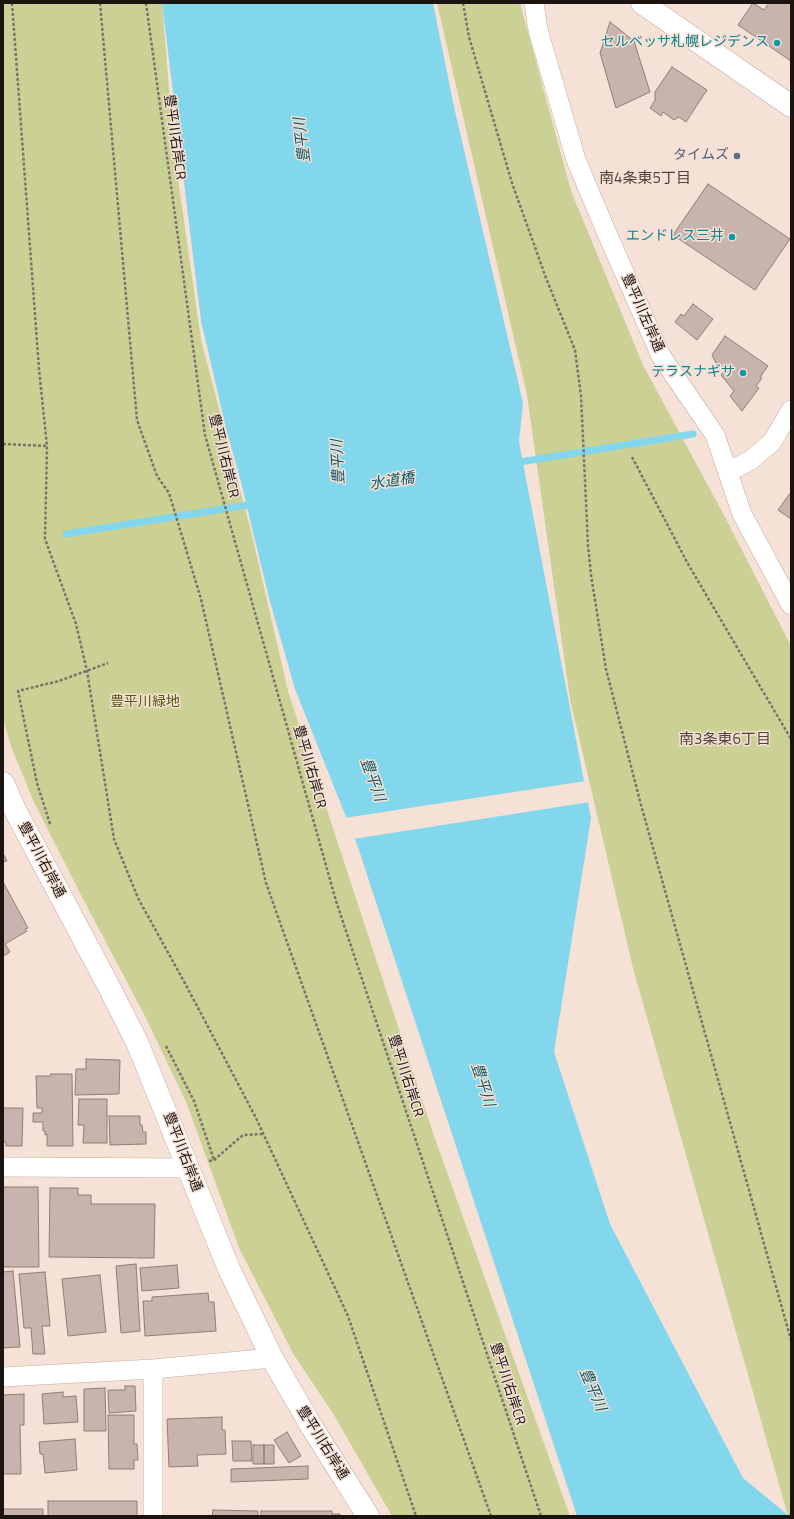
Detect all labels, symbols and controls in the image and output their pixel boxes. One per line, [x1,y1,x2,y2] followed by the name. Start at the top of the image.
[601,35,769,51] place label: セルベッサ札幌レジデンス
[772,38,782,48] marker: セルベッサ札幌レジデンス
[160,93,188,181] street label: 豊平川右岸CR
[291,117,315,163] water label: 豊平川
[673,148,729,164] place label: タイムズ
[732,151,742,161] marker: タイムズ
[599,170,691,188] district label: 南4条東5丁目
[626,229,724,245] place label: エンドレス三井
[727,232,737,242] marker: エンドレス三井
[617,271,667,355] street label: 豊平川左岸通
[651,365,735,381] place label: テラスナギサ
[738,368,748,378] marker: テラスナギサ
[204,412,242,500] street label: 豊平川右岸CR
[329,439,349,485] water label: 豊平川
[368,470,416,494] water label: 水道橋
[110,695,180,711] park label: 豊平川緑地
[289,723,329,811] street label: 豊平川右岸CR
[679,731,771,749] district label: 南3条東6丁目
[356,756,388,804] water label: 豊平川
[14,819,68,901] street label: 豊平川右岸通
[384,1032,426,1120] street label: 豊平川右岸CR
[466,1061,498,1109] water label: 豊平川
[159,1110,205,1194] street label: 豊平川右岸通
[486,1340,528,1428] street label: 豊平川右岸CR
[575,1366,609,1414] water label: 豊平川
[293,1403,351,1483] street label: 豊平川右岸通

